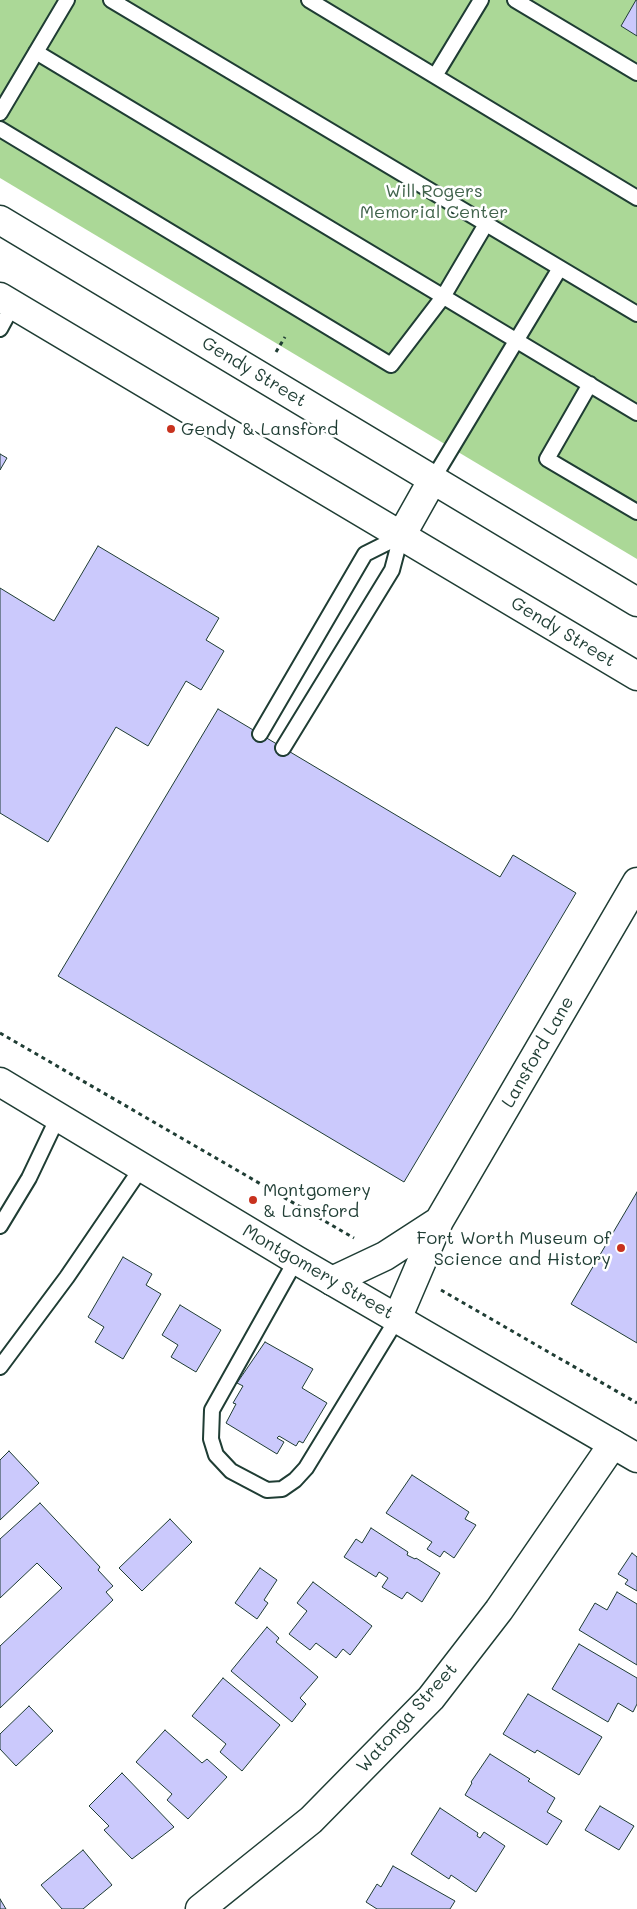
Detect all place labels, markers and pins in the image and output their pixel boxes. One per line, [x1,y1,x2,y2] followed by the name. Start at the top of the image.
[181,418,338,440] place label: Gendy & Lansford
[165,423,177,435] marker: Gendy & Lansford
[263,1179,371,1222] place label: Montgomery & Lansford
[247,1194,259,1206] marker: Montgomery & Lansford
[416,1227,611,1270] place label: Fort Worth Museum of Science and History
[615,1242,627,1254] marker: Fort Worth Museum of Science and History

